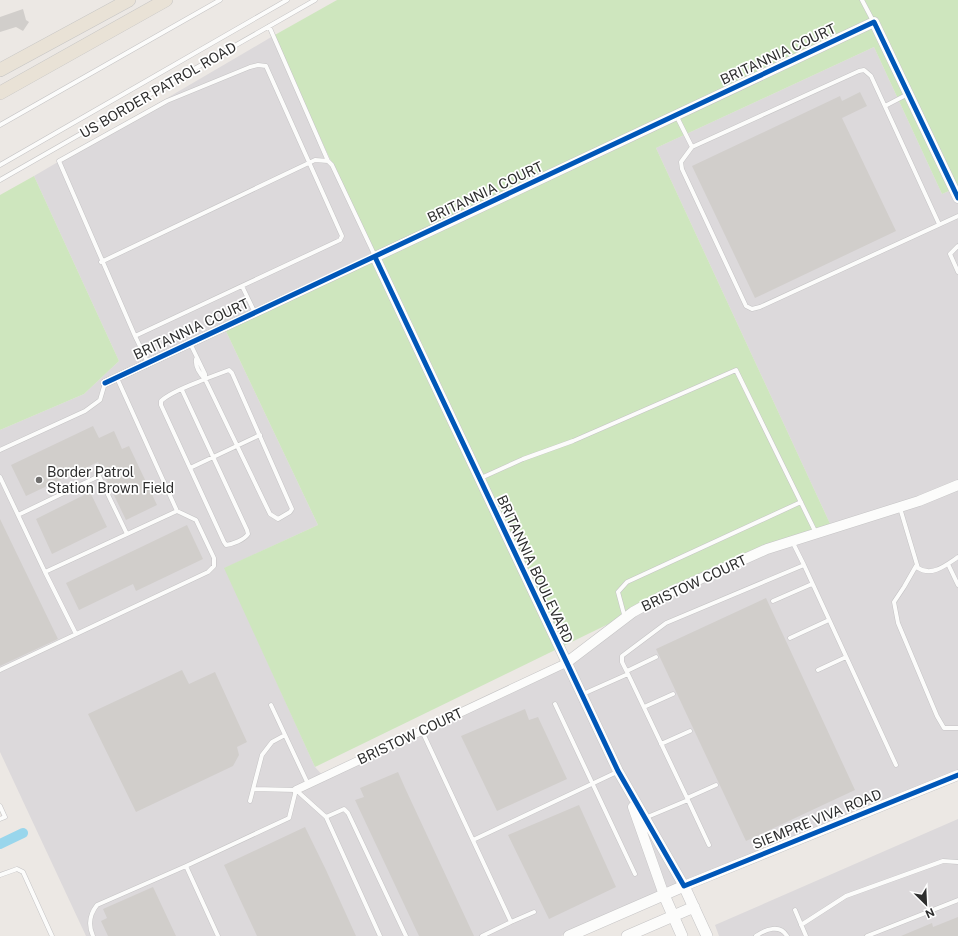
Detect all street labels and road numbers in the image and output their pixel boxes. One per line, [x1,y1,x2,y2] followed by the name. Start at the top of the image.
[718,20,838,88] street label: BRITANNIA COURT
[77,39,239,141] street label: US BORDER PATROL ROAD
[425,158,545,226] street label: BRITANNIA COURT
[131,295,251,363] street label: BRITANNIA COURT
[494,493,576,645] street label: BRITANNIA BOULEVARD
[639,552,749,614] street label: BRISTOW COURT
[355,705,465,767] street label: BRISTOW COURT
[750,786,884,852] street label: SIEMPRE VIVA ROAD

